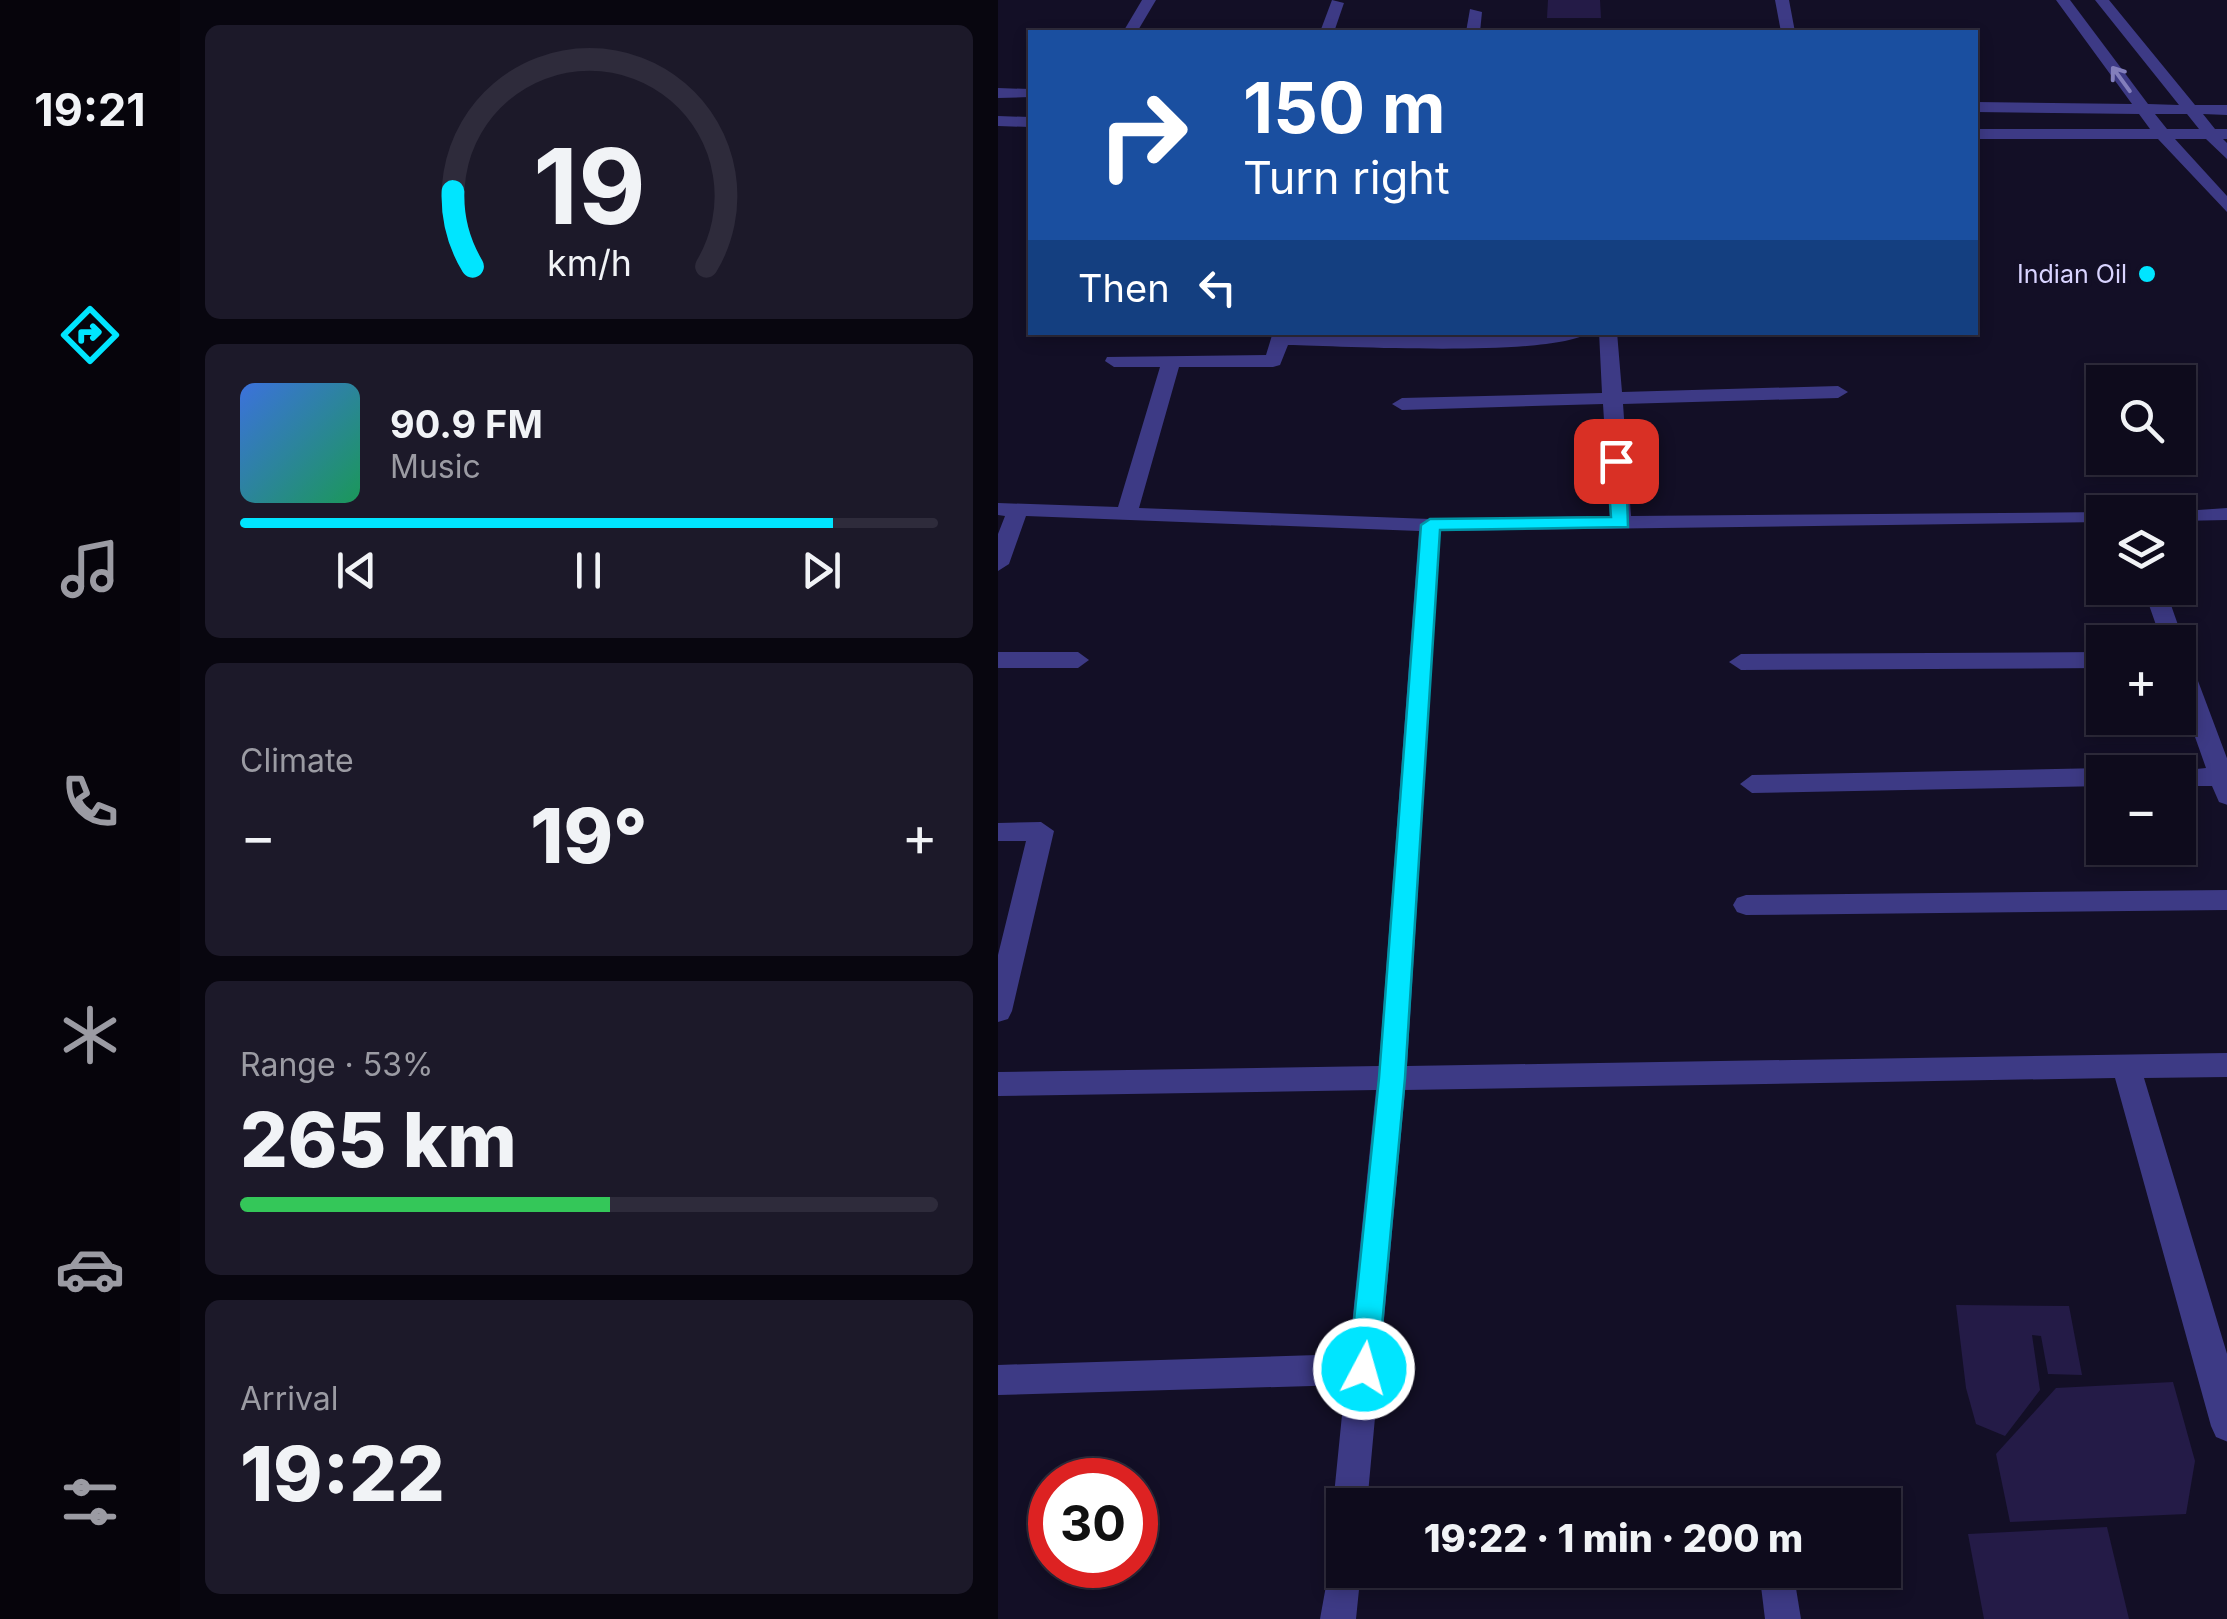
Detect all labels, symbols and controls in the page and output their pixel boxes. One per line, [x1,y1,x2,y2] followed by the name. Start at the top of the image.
[1243,65,1446,150] text: 150 m
[2111,66,2132,93] one-way arrow
[1078,70,1208,200] icon: right
[34,82,146,137] text: 19:21
[533,123,645,249] text: 19
[1243,150,1450,205] text: Turn right
[547,241,631,285] text: km/h
[2017,259,2127,289] place label: Indian Oil
[1190,260,1245,315] icon: left
[2136,263,2158,285] marker: Indian Oil
[1078,265,1170,311] text: Then
[55,300,125,370] icon: directions
[2086,365,2196,865] map controls
[2086,365,2196,475] button: search
[390,401,543,447] text: 90.9 FM
[1574,419,1659,504] pin
[1589,434,1644,489] icon: arrive
[390,447,481,486] text: Music
[2086,495,2196,605] button: layers
[55,534,125,604] icon: music
[329,543,384,598] icon: previous
[561,543,616,598] icon: pause
[794,543,849,598] icon: next
[2086,625,2196,735] button: +
[240,741,354,780] text: Climate
[2086,755,2196,865] button: −
[55,767,125,837] icon: phone
[530,790,648,881] text: 19°
[240,803,276,869] text: −
[902,803,938,869] text: +
[55,1000,125,1070] icon: climate
[240,1045,433,1084] text: Range · 53%
[240,1094,517,1185] text: 265 km
[55,1234,125,1304] icon: car
[1312,1317,1416,1421] position arrow
[240,1379,338,1418] text: Arrival
[240,1428,445,1519] text: 19:22
[1028,1458,1158,1588] speed limit sign: 30
[55,1467,125,1537] icon: filters
[1424,1515,1803,1561] text: 19:22 · 1 min · 200 m

